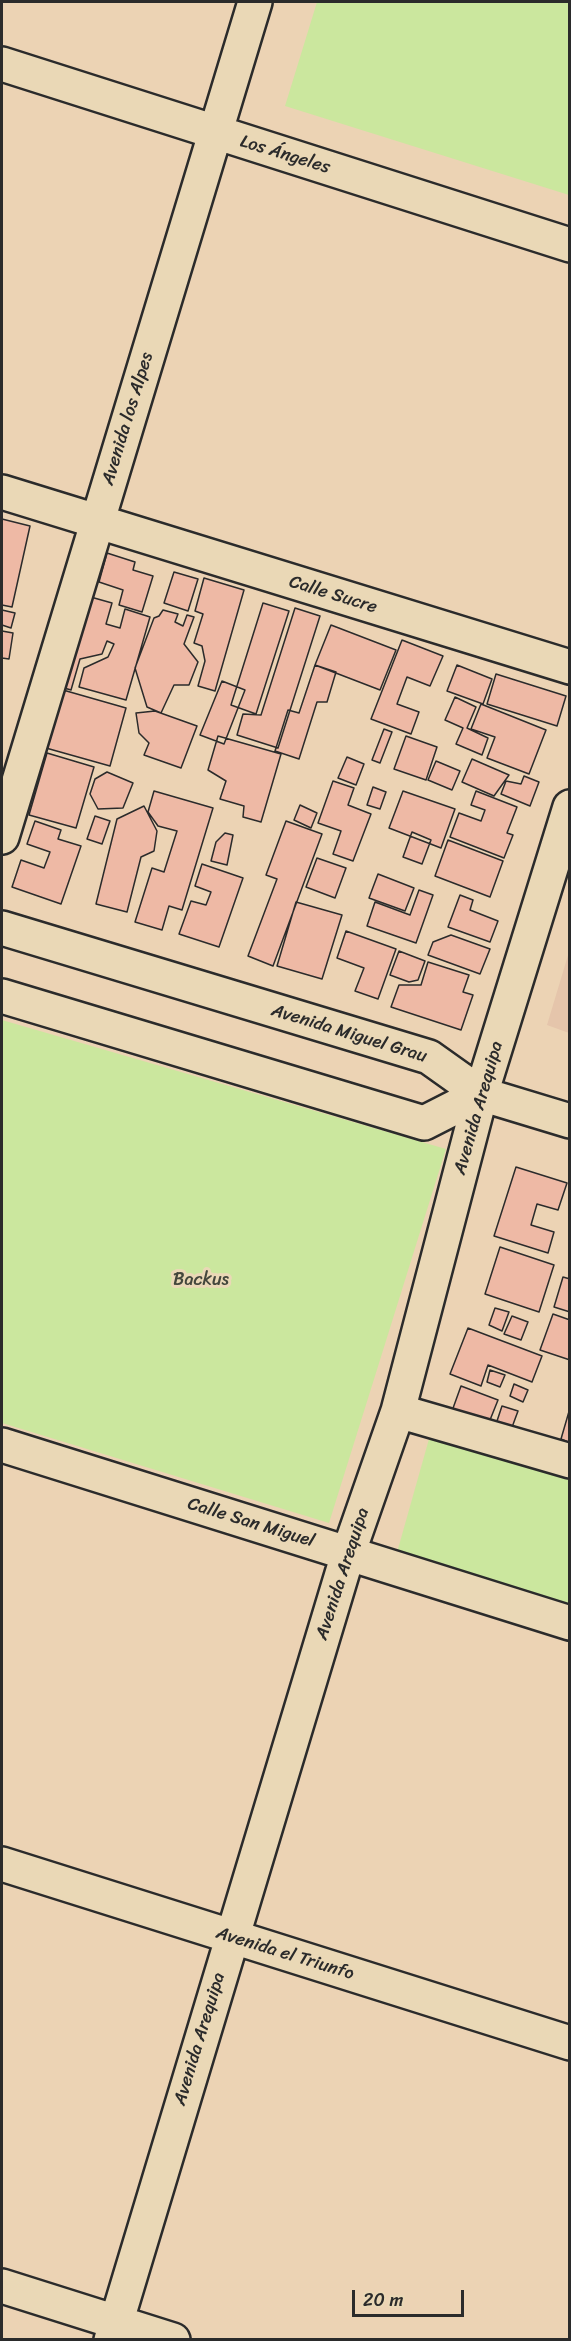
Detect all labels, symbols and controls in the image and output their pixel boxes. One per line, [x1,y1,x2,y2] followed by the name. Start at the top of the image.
[237,131,333,179] street label: Los Ángeles
[98,350,158,488] street label: Avenida los Alpes
[286,571,380,619] street label: Calle Sucre
[269,1000,429,1068] street label: Avenida Miguel Grau
[450,1039,508,1177] street label: Avenida Arequipa
[173,1269,229,1291] park label: Backus
[185,1493,317,1553] street label: Calle San Miguel
[311,1505,375,1643] street label: Avenida Arequipa
[213,1923,357,1985] street label: Avenida el Triunfo
[170,1970,230,2108] street label: Avenida Arequipa
[355,2278,468,2316] scale bar
[363,2284,403,2316] text: 20 m

